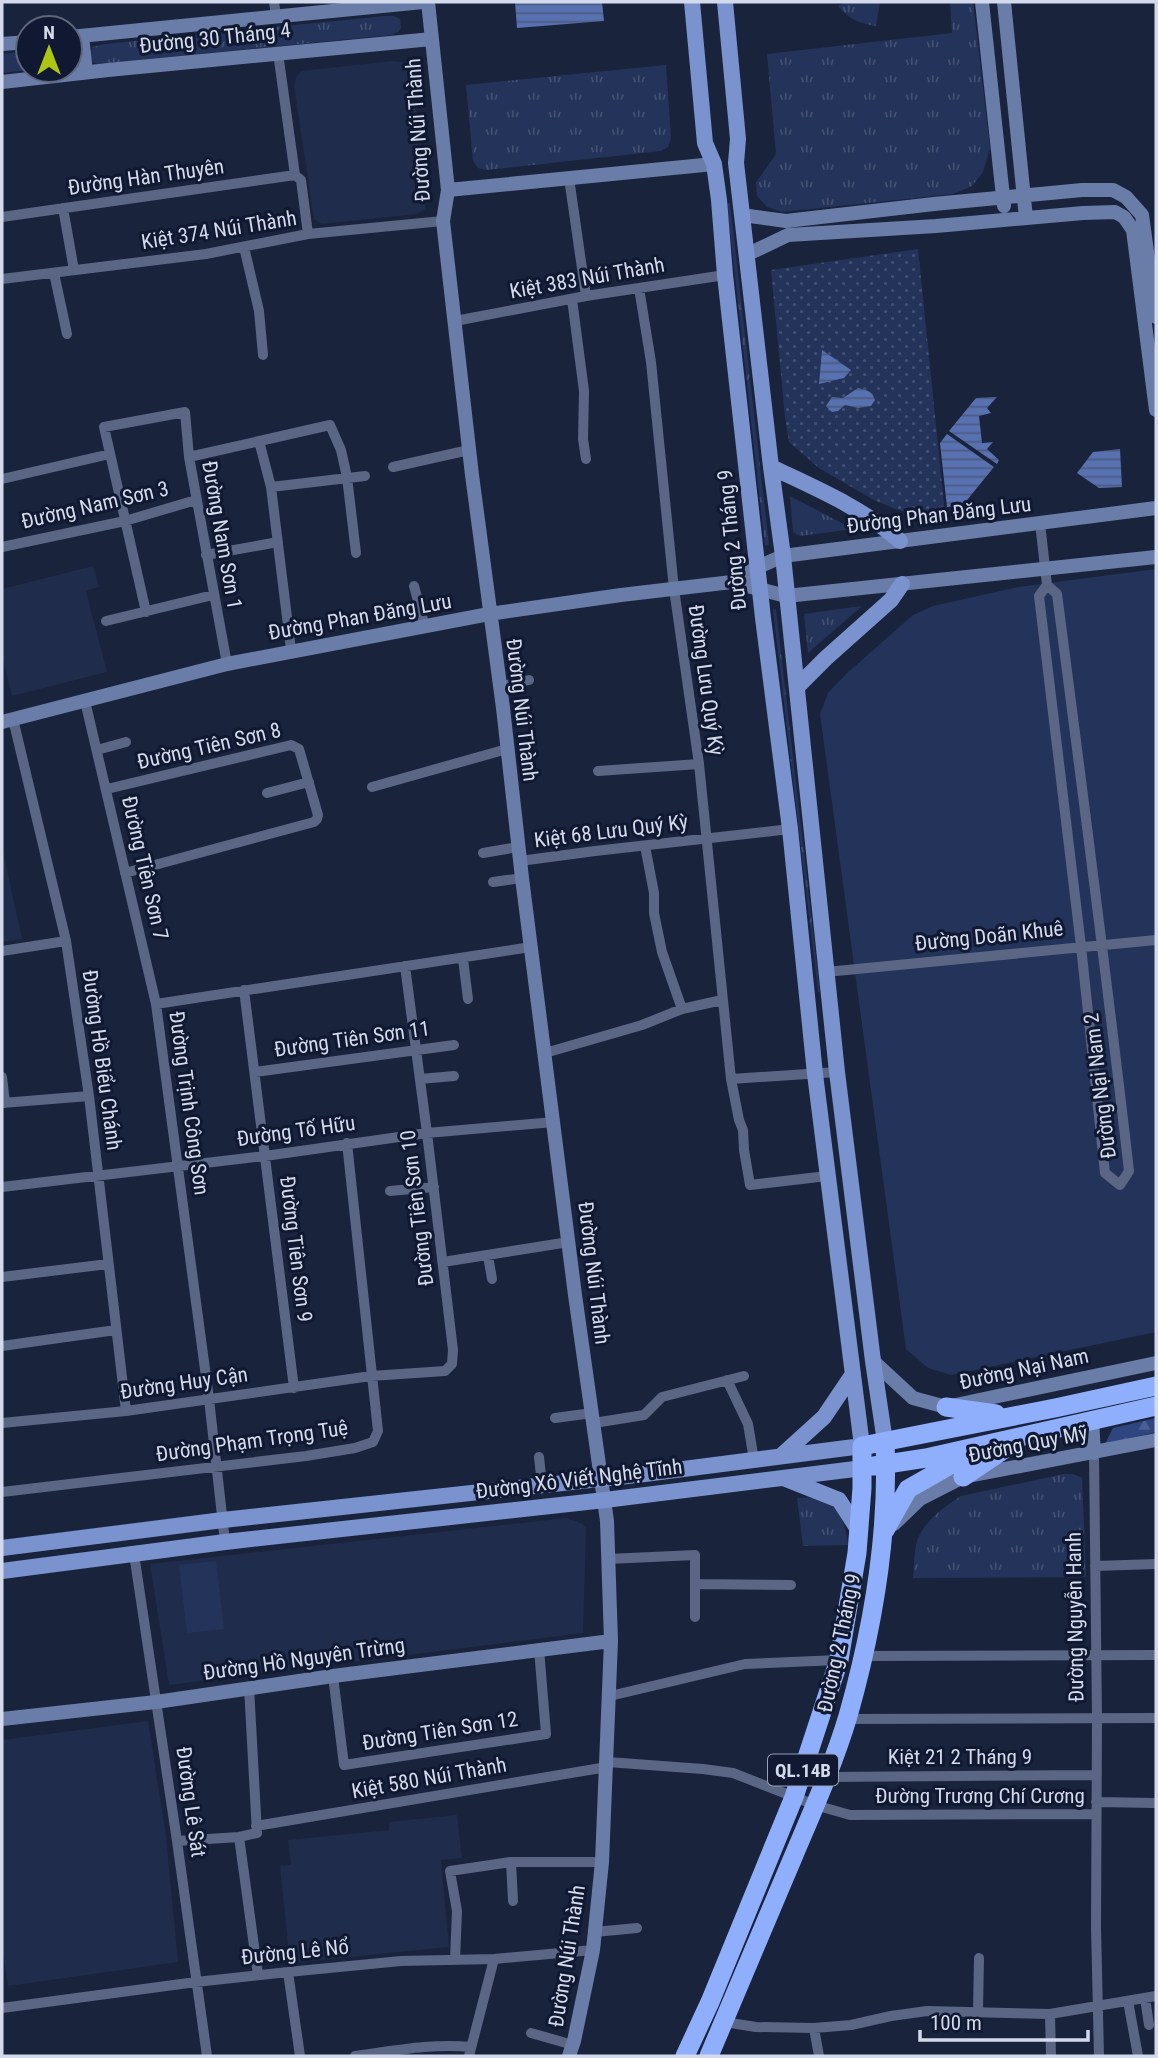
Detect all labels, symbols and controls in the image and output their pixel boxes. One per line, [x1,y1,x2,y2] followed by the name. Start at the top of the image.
[14,14,84,84] north arrow
[138,18,292,58] street label: Đường 30 Tháng 4
[43,21,55,44] text: N
[401,58,435,202] street label: Đường Núi Thành
[66,154,226,200] street label: Đường Hàn Thuyên
[140,206,298,254] street label: Kiệt 374 Núi Thành
[508,253,666,303] street label: Kiệt 383 Núi Thành
[197,459,247,611] street label: Đường Nam Sơn 1
[713,468,751,612] street label: Đường 2 Tháng 9
[19,476,171,534] street label: Đường Nam Sơn 3
[845,492,1033,538] street label: Đường Phan Đăng Lưu
[267,589,453,645] street label: Đường Phan Đăng Lưu
[684,603,728,757] street label: Đường Lưu Quý Kỳ
[501,637,543,783] street label: Đường Núi Thành
[135,718,283,774] street label: Đường Tiên Sơn 8
[117,794,173,942] street label: Đường Tiên Sơn 7
[533,810,690,852] street label: Kiệt 68 Lưu Quý Kỳ
[914,916,1064,956] street label: Đường Doãn Khuê
[77,968,127,1152] street label: Đường Hồ Biểu Chánh
[164,1010,214,1196] street label: Đường Trịnh Công Sơn
[1079,1012,1121,1160] street label: Đường Nại Nam 2
[273,1016,431,1062] street label: Đường Tiên Sơn 11
[235,1111,357,1151] street label: Đường Tố Hữu
[396,1129,438,1287] street label: Đường Tiên Sơn 10
[275,1175,317,1323] street label: Đường Tiên Sơn 9
[573,1200,615,1346] street label: Đường Núi Thành
[957,1344,1091,1394] street label: Đường Nại Nam
[119,1362,249,1404] street label: Đường Huy Cận
[154,1416,350,1466] street label: Đường Phạm Trọng Tuệ
[966,1421,1090,1467] street label: Đường Quy Mỹ
[474,1454,684,1504] street label: Đường Xô Viết Nghệ Tĩnh
[1062,1532,1088,1702] street label: Đường Nguyễn Hanh
[813,1571,865,1715] street label: Đường 2 Tháng 9
[202,1633,406,1685] street label: Đường Hồ Nguyên Trừng
[361,1707,519,1755] street label: Đường Tiên Sơn 12
[171,1745,211,1859] street label: Đường Lê Sát
[888,1745,1032,1769] street label: Kiệt 21 2 Tháng 9
[350,1753,508,1803] street label: Kiệt 580 Núi Thành
[768,1754,838,1786] road number: QL.14B
[875,1784,1085,1808] street label: Đường Trương Chí Cương
[544,1883,590,2029] street label: Đường Núi Thành
[240,1934,350,1970] street label: Đường Lê Nổ
[920,1998,1088,2042] scale bar
[930,2011,982,2035] text: 100 m

